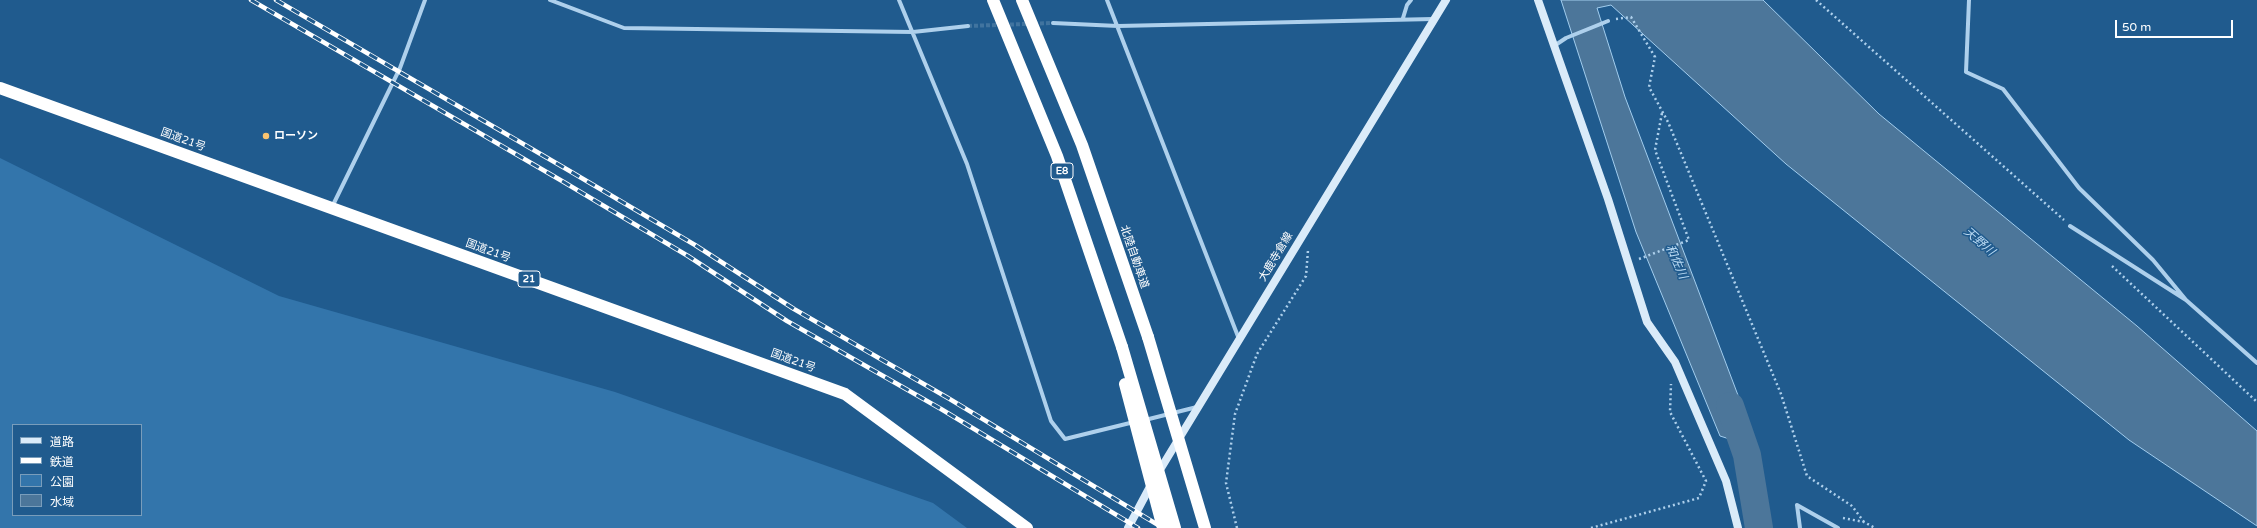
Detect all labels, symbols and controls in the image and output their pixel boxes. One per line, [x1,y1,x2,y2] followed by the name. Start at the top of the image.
[2117,12,2235,38] scale bar
[2122,20,2151,34] text: 50 m
[159,126,207,154] street label: 国道21号
[274,129,318,143] place label: ローソン
[261,131,271,141] marker: ローソン
[1051,163,1073,179] road number: E8
[1117,224,1151,290] street label: 北陸自動車道
[1961,225,1997,259] water label: 天野川
[1256,230,1296,284] street label: 大鹿寺倉線
[464,237,512,265] street label: 国道21号
[1662,243,1690,281] water label: 和佐川
[518,271,540,287] road number: 21
[769,347,817,375] street label: 国道21号
[12,424,142,516] legend
[50,435,74,449] text: 道路
[50,455,74,469] text: 鉄道
[50,475,74,489] text: 公園
[50,495,74,509] text: 水域

